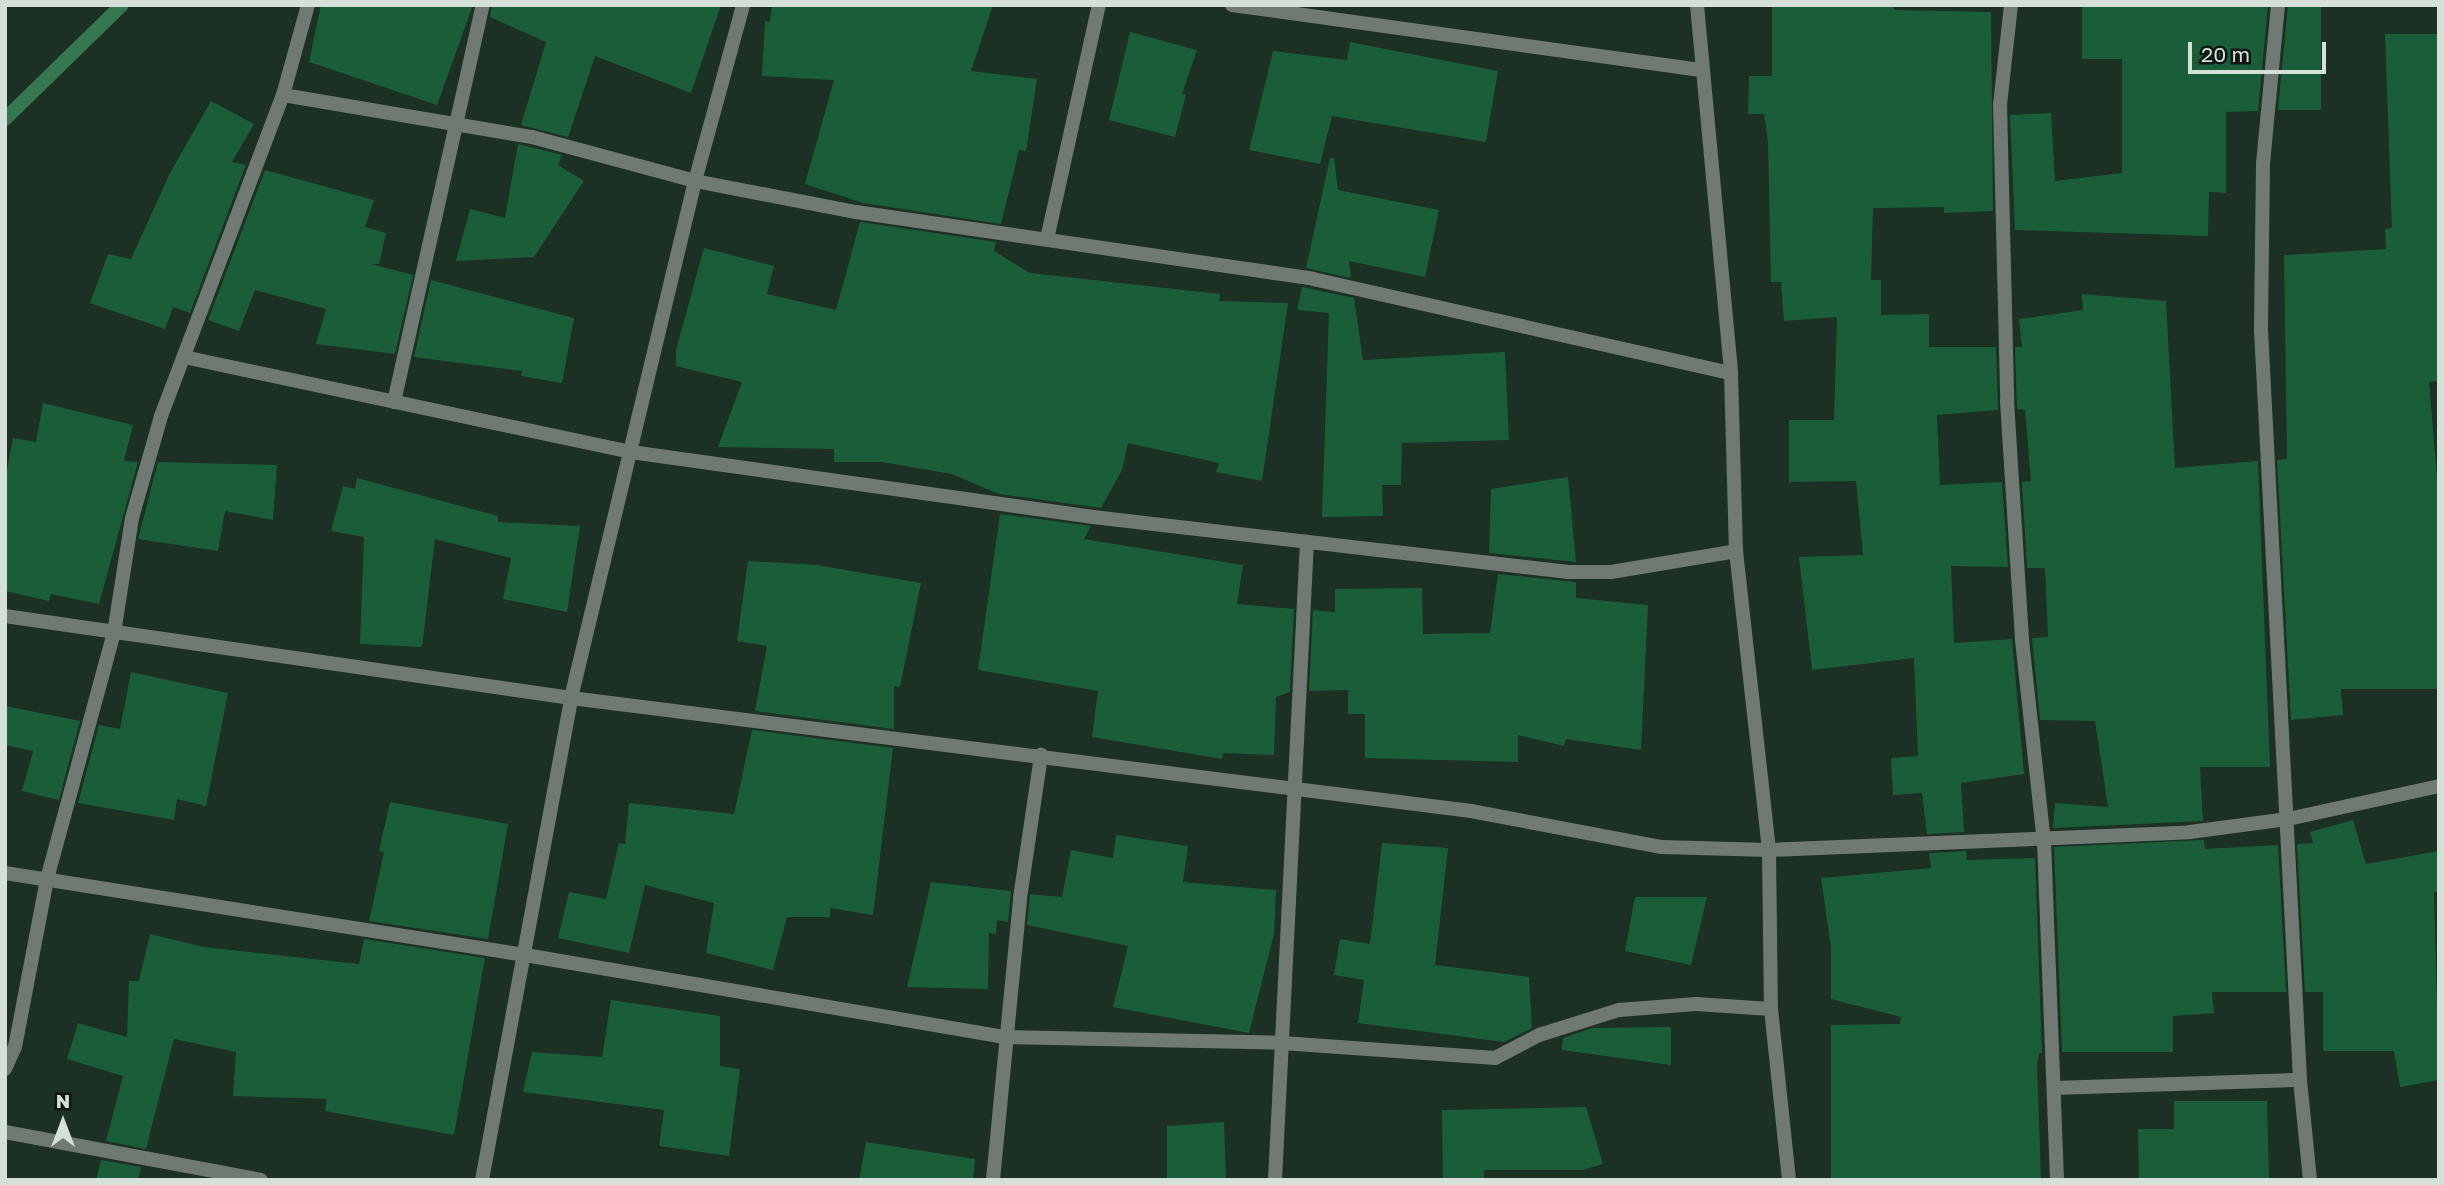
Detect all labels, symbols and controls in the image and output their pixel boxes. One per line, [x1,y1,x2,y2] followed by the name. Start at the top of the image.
[2192,28,2330,72] scale bar
[2201,41,2250,67] text: 20 m
[28,1087,98,1157] north arrow
[56,1089,70,1112] text: N

